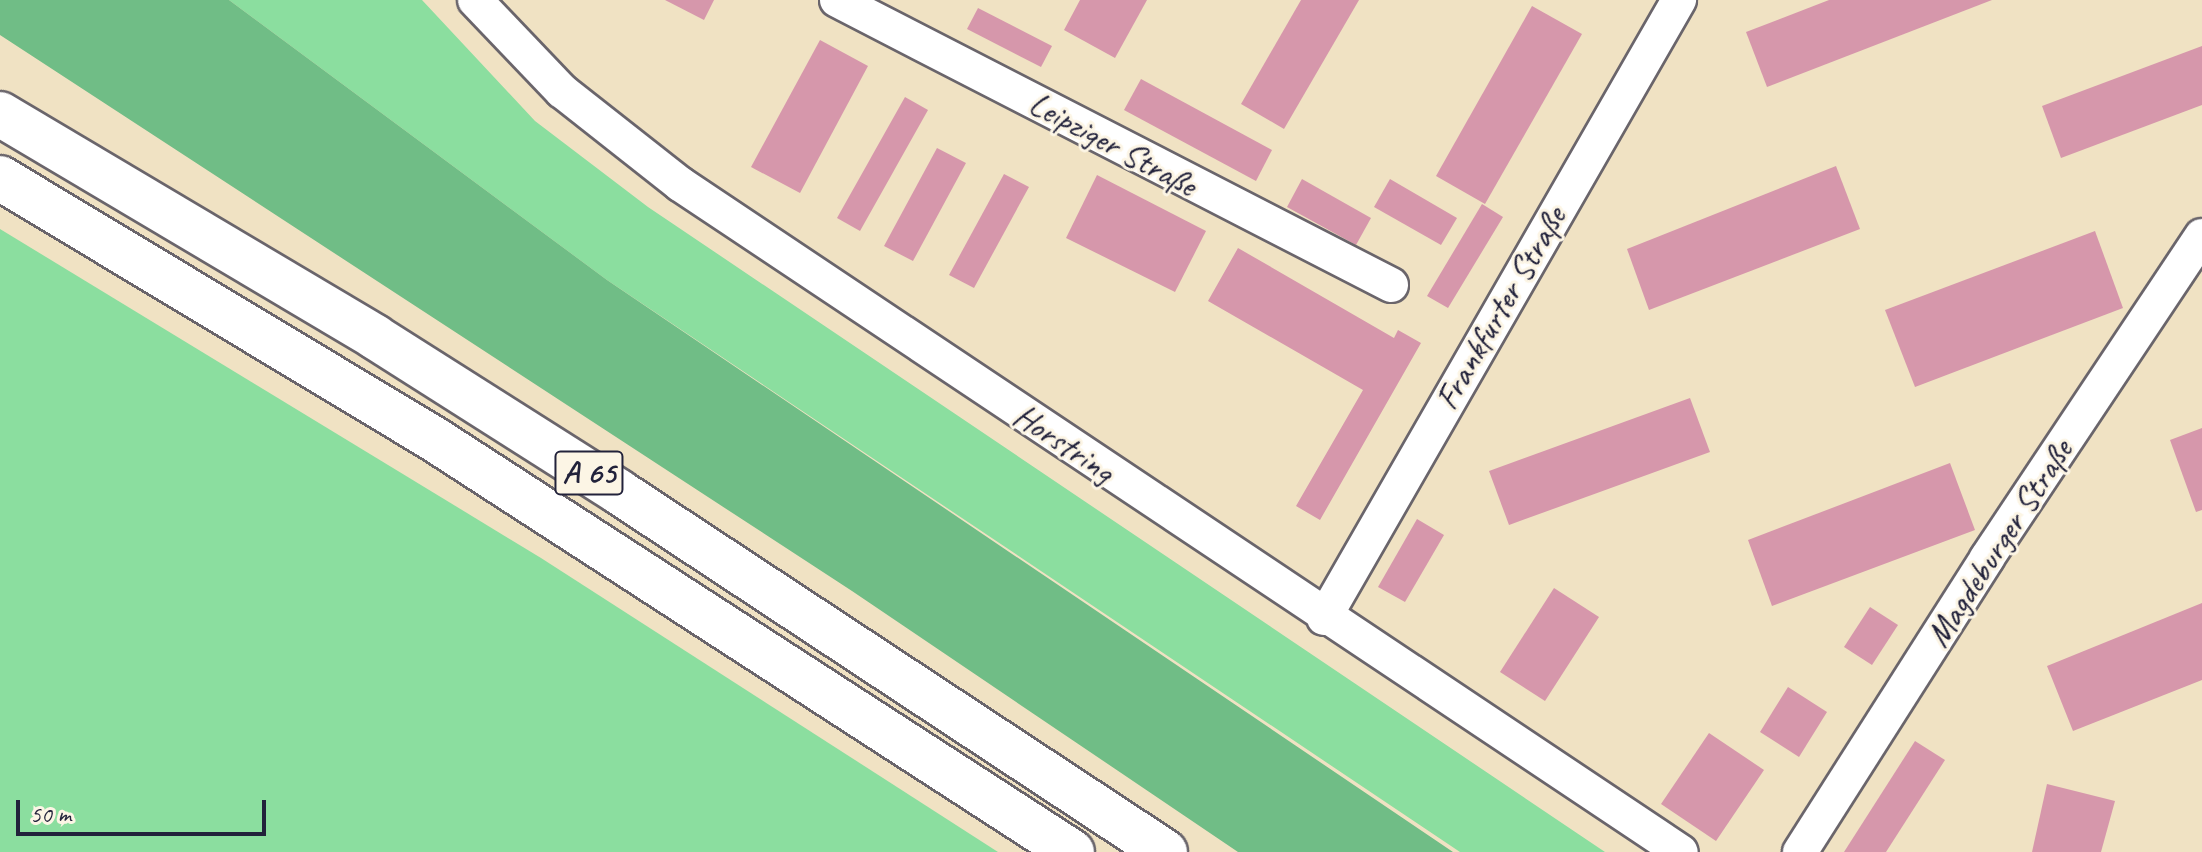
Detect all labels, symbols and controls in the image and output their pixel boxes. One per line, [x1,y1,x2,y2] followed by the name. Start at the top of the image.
[1022,82,1204,206] street label: Leipziger Straße
[1425,199,1575,417] street label: Frankfurter Straße
[1006,395,1122,491] street label: Horstring
[1917,432,2081,654] street label: Magdeburger Straße
[553,445,625,501] road number: A 65
[20,784,270,834] scale bar
[30,799,71,829] text: 50 m

